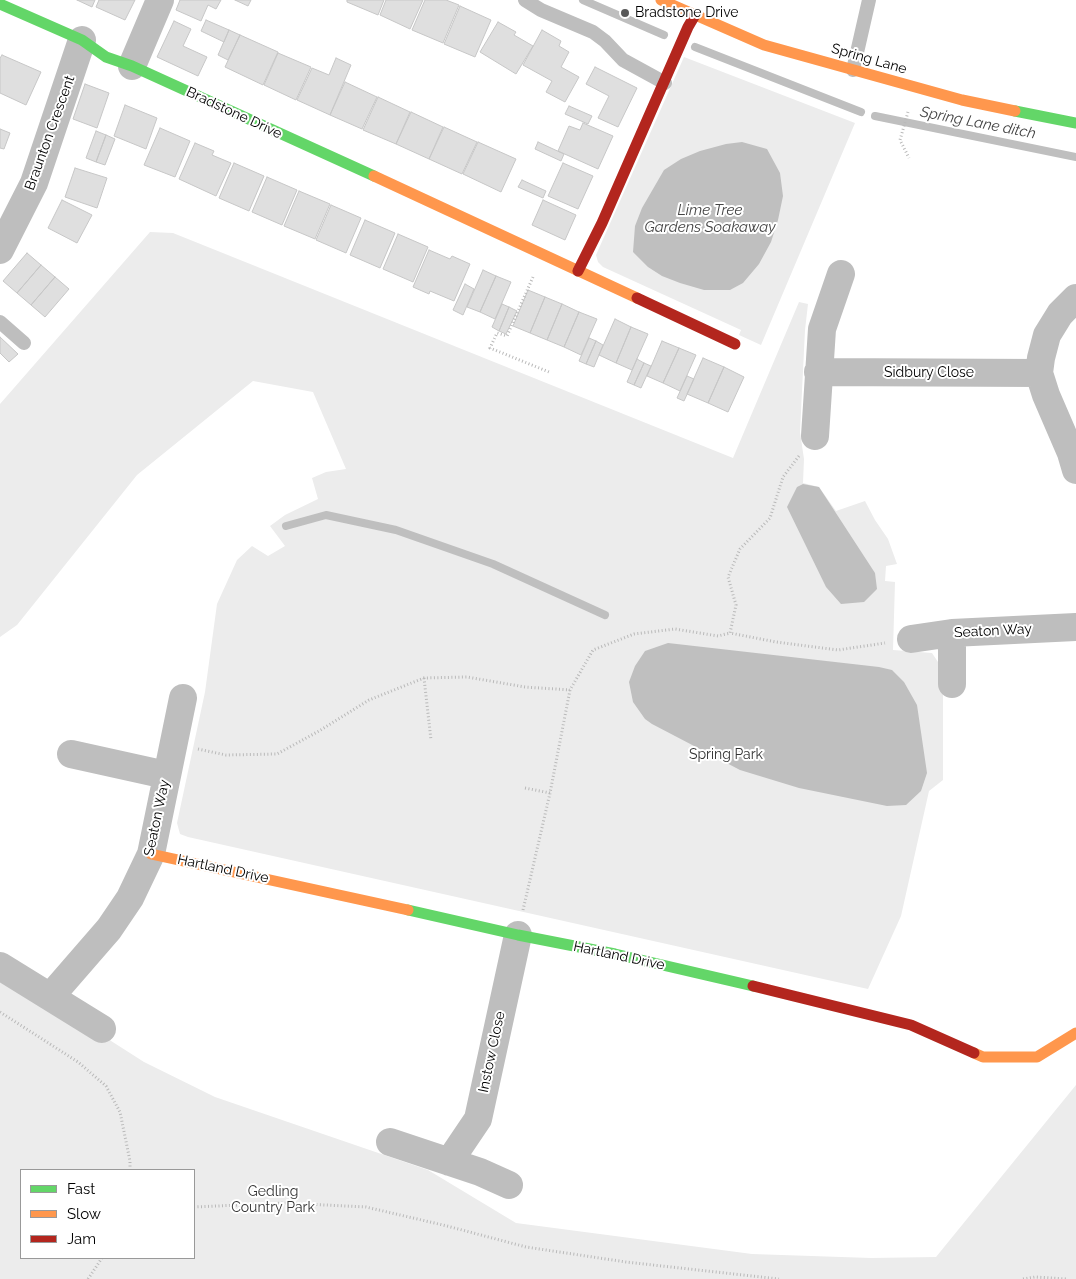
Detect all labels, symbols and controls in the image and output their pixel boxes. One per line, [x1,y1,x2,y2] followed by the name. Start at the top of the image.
[635,5,739,21] place label: Bradstone Drive
[619,7,631,19] marker: Bradstone Drive
[829,40,909,78] street label: Spring Lane
[21,73,79,193] street label: Braunton Crescent
[184,84,284,142] street label: Bradstone Drive
[919,103,1037,143] water label: Spring Lane ditch
[644,201,776,236] water label: Lime Tree Gardens Soakaway
[884,365,974,381] street label: Sidbury Close
[954,621,1032,641] street label: Seaton Way
[689,747,763,763] park label: Spring Park
[141,778,173,858] street label: Seaton Way
[176,851,270,887] street label: Hartland Drive
[572,938,666,974] street label: Hartland Drive
[475,1010,509,1094] street label: Instow Close
[20,1169,195,1259] legend
[67,1180,95,1198] text: Fast
[231,1184,315,1216] park label: Gedling Country Park
[67,1205,101,1223] text: Slow
[67,1230,96,1248] text: Jam

